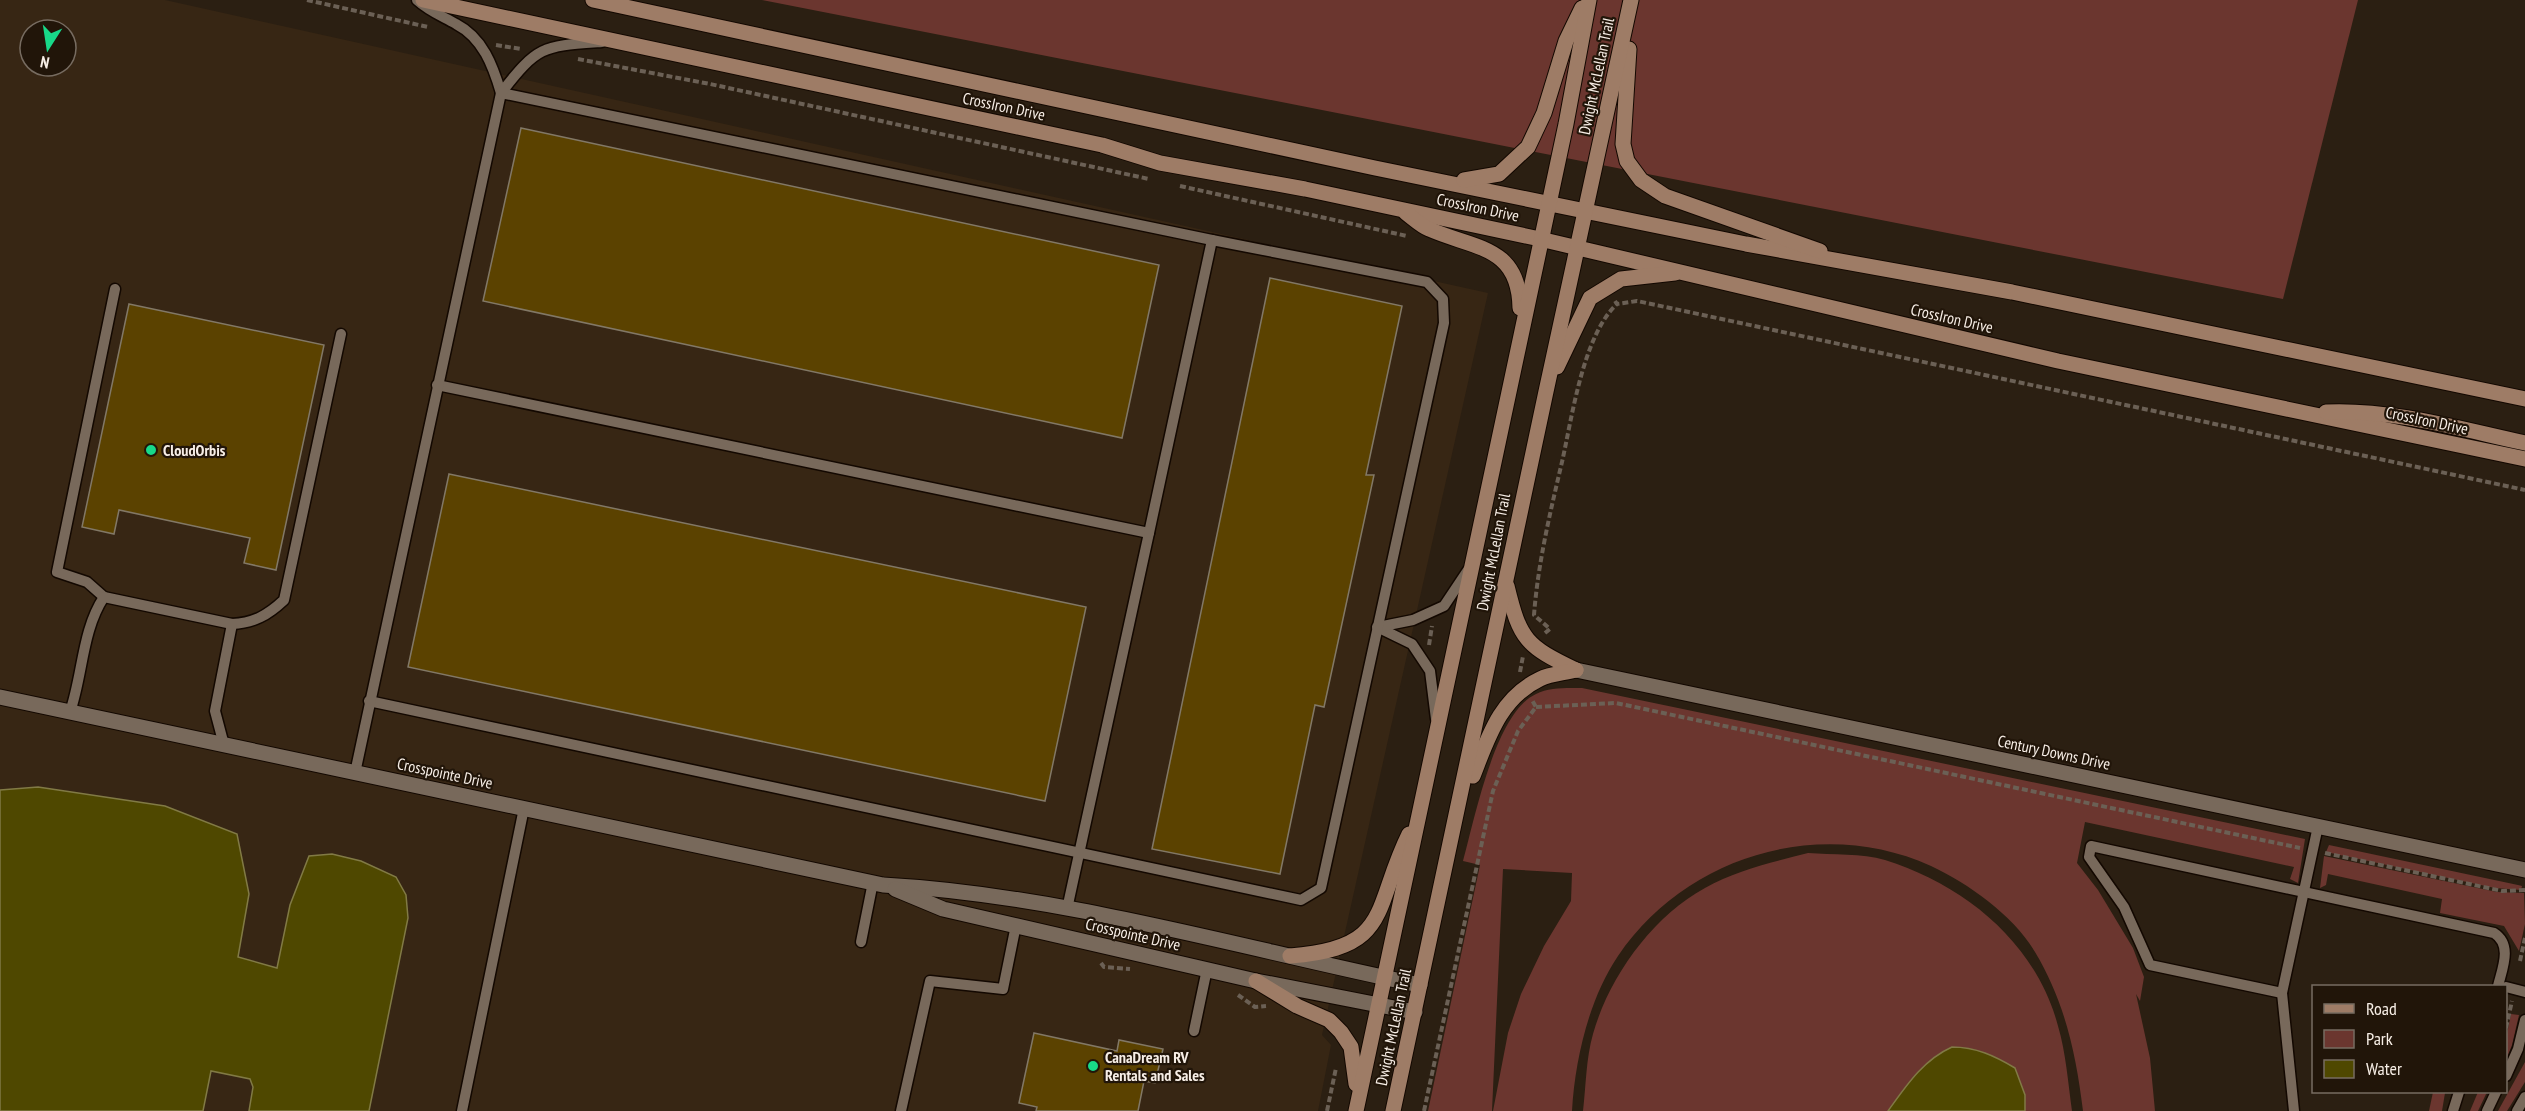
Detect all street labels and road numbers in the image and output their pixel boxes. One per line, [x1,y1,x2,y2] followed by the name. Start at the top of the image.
[1574,15,1618,136] street label: Dwight McLellan Trail
[961,88,1047,124] street label: CrossIron Drive
[1435,189,1521,225] street label: CrossIron Drive
[1909,299,1995,337] street label: CrossIron Drive
[2384,402,2470,438] street label: CrossIron Drive
[1472,491,1514,612] street label: Dwight McLellan Trail
[1996,730,2112,774] street label: Century Downs Drive
[396,753,494,793] street label: Crosspointe Drive
[1084,913,1182,955] street label: Crosspointe Drive
[1371,966,1415,1087] street label: Dwight McLellan Trail

